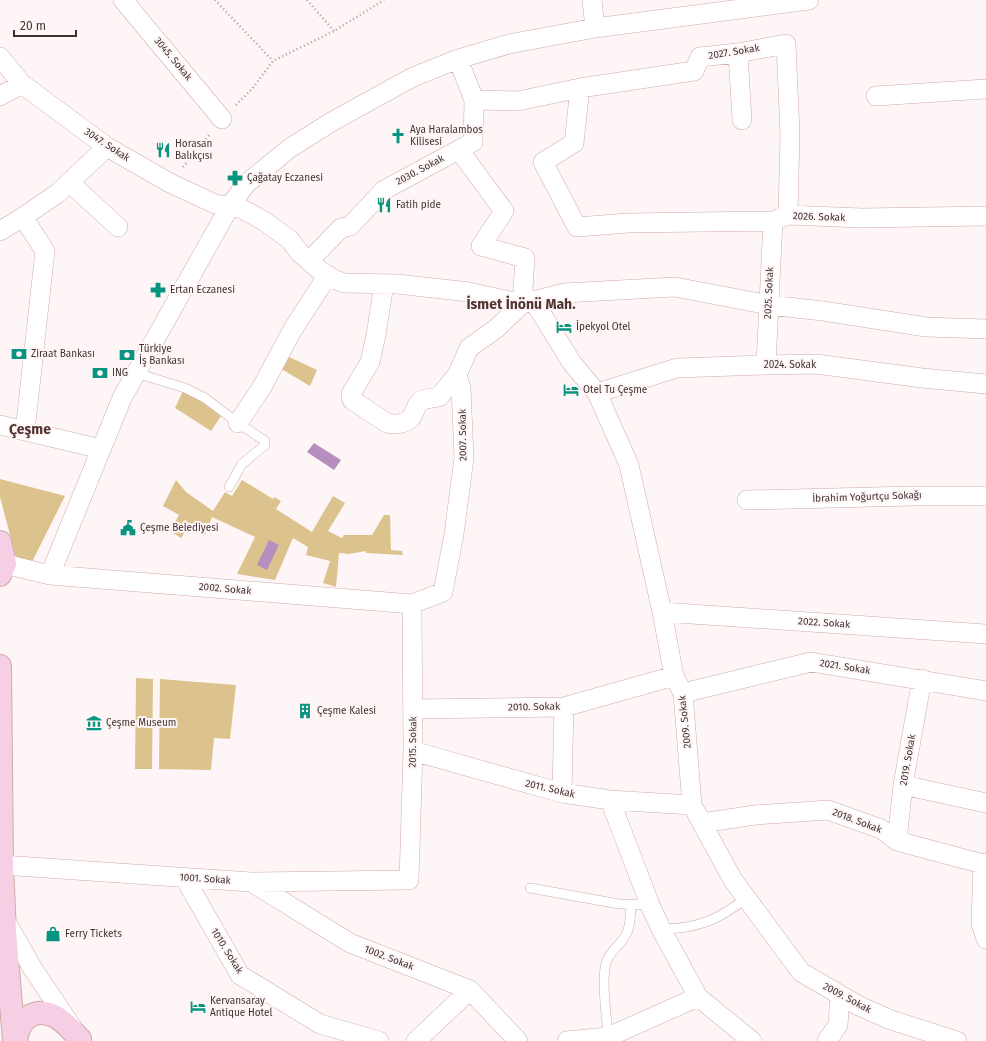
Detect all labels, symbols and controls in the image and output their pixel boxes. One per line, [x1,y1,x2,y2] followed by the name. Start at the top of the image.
[14,12,76,38] scale bar
[20,19,46,33] text: 20 m
[151,35,195,84] street label: 3045. Sokak
[708,42,761,62] street label: 2027. Sokak
[410,124,483,148] place label: Aya Haralambos Kilisesi
[82,126,133,165] street label: 3047. Sokak
[389,127,407,145] church icon: Aya Haralambos Kilisesi
[175,138,212,162] place label: Horasan Balıkçısı
[154,141,172,159] restaurant icon: Horasan Balıkçısı
[394,152,447,188] street label: 2030. Sokak
[226,169,244,187] pharmacy icon: Çağatay Eczanesi
[247,172,323,184] place label: Çağatay Eczanesi
[375,196,393,214] restaurant icon: Fatih pide
[396,199,441,211] place label: Fatih pide
[793,210,846,224] street label: 2026. Sokak
[762,266,776,319] street label: 2025. Sokak
[149,281,167,299] pharmacy icon: Ertan Eczanesi
[170,284,235,296] place label: Ertan Eczanesi
[466,295,576,313] district label: İsmet İnönü Mah.
[555,318,573,336] hotel icon: İpekyol Otel
[576,319,631,333] place label: İpekyol Otel
[139,343,184,367] place label: Türkiye İş Bankası
[10,345,28,363] bank icon: Ziraat Bankası
[118,346,136,364] bank icon: Türkiye İş Bankası
[31,348,95,360] place label: Ziraat Bankası
[764,359,817,371] street label: 2024. Sokak
[91,364,109,382] bank icon: ING
[112,367,128,379] place label: ING
[562,381,580,399] hotel icon: Otel Tu Çeşme
[583,384,647,396] place label: Otel Tu Çeşme
[457,408,469,461] street label: 2007. Sokak
[9,421,51,439] district label: Çeşme
[812,487,922,505] street label: İbrahim Yoğurtçu Sokağı
[119,519,137,537] public building icon: Çeşme Belediyesi
[140,522,219,534] place label: Çeşme Belediyesi
[198,581,253,597] street label: 2002. Sokak
[798,615,851,631] street label: 2022. Sokak
[819,657,872,677] street label: 2021. Sokak
[676,694,694,749] street label: 2009. Sokak
[508,701,561,713] street label: 2010. Sokak
[296,702,314,720] building icon: Çeşme Kalesi
[317,705,376,717] place label: Çeşme Kalesi
[85,714,103,732] museum icon: Çeşme Museum
[407,715,419,768] street label: 2015. Sokak
[106,717,176,729] place label: Çeşme Museum
[898,733,919,787] street label: 2019. Sokak
[524,777,577,801] street label: 2011. Sokak
[831,806,884,836] street label: 2018. Sokak
[179,871,232,887] street label: 1001. Sokak
[44,925,62,943] shop icon: Ferry Tickets
[208,926,246,977] street label: 1010. Sokak
[65,928,122,940] place label: Ferry Tickets
[362,943,416,973] street label: 1002. Sokak
[821,980,874,1016] street label: 2009. Sokak
[210,995,272,1019] place label: Kervansaray Antique Hotel
[189,998,207,1016] hotel icon: Kervansaray Antique Hotel

